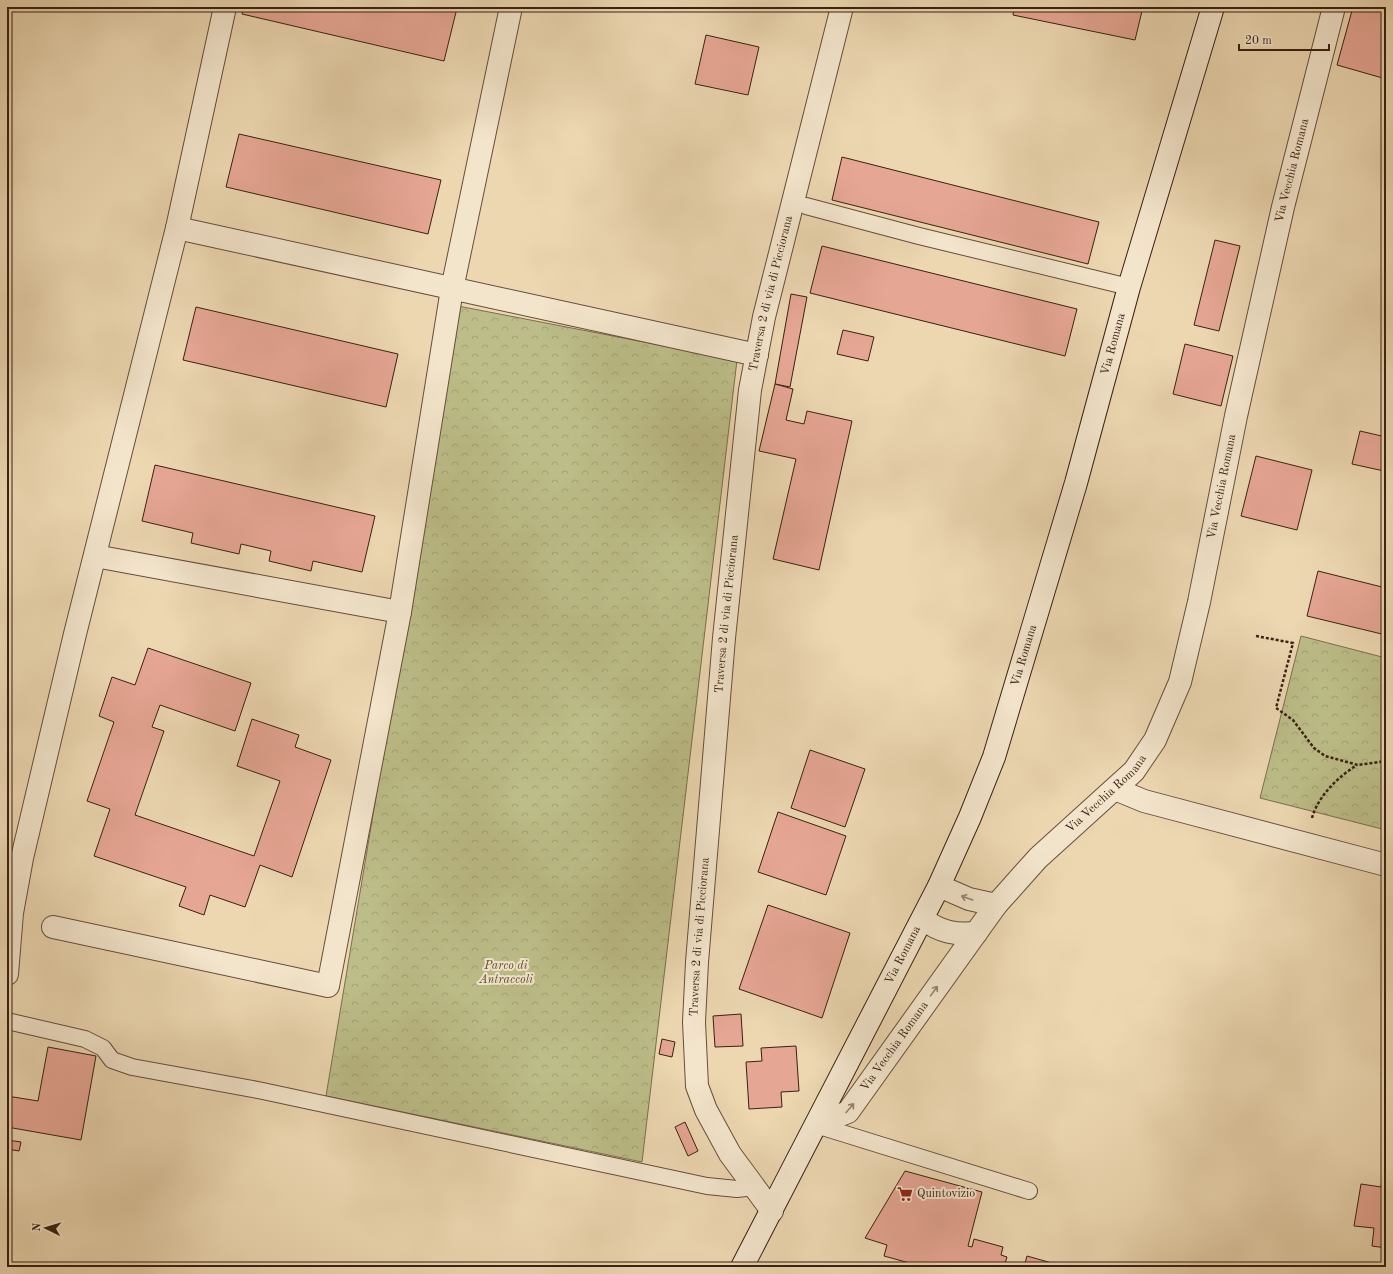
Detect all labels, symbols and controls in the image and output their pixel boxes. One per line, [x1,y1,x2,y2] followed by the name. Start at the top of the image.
[1239,26,1329,52] scale bar
[1245,35,1272,47] text: 20 m
[1274,117,1311,224] street label: Via Vecchia Romana
[748,215,795,372] street label: Traversa 2 di via di Picciorana
[1099,312,1128,377] street label: Via Romana
[1206,433,1238,540] street label: Via Vecchia Romana
[713,534,741,694] street label: Traversa 2 di via di Picciorana
[1009,623,1039,688] street label: Via Romana
[1064,753,1149,835] street label: Via Vecchia Romana
[688,857,712,1017] street label: Traversa 2 di via di Picciorana
[960,894,973,901] one-way arrow
[883,924,923,986] street label: Via Romana
[478,960,533,986] park label: Parco di Antraccoli
[930,986,938,997] one-way arrow
[859,999,931,1094] street label: Via Vecchia Romana
[846,1103,855,1113] one-way arrow
[896,1185,914,1203] supermarket icon: Quintovizio
[917,1188,975,1200] place label: Quintovizio
[26,1208,66,1248] north arrow
[32,1222,43,1232] text: N

